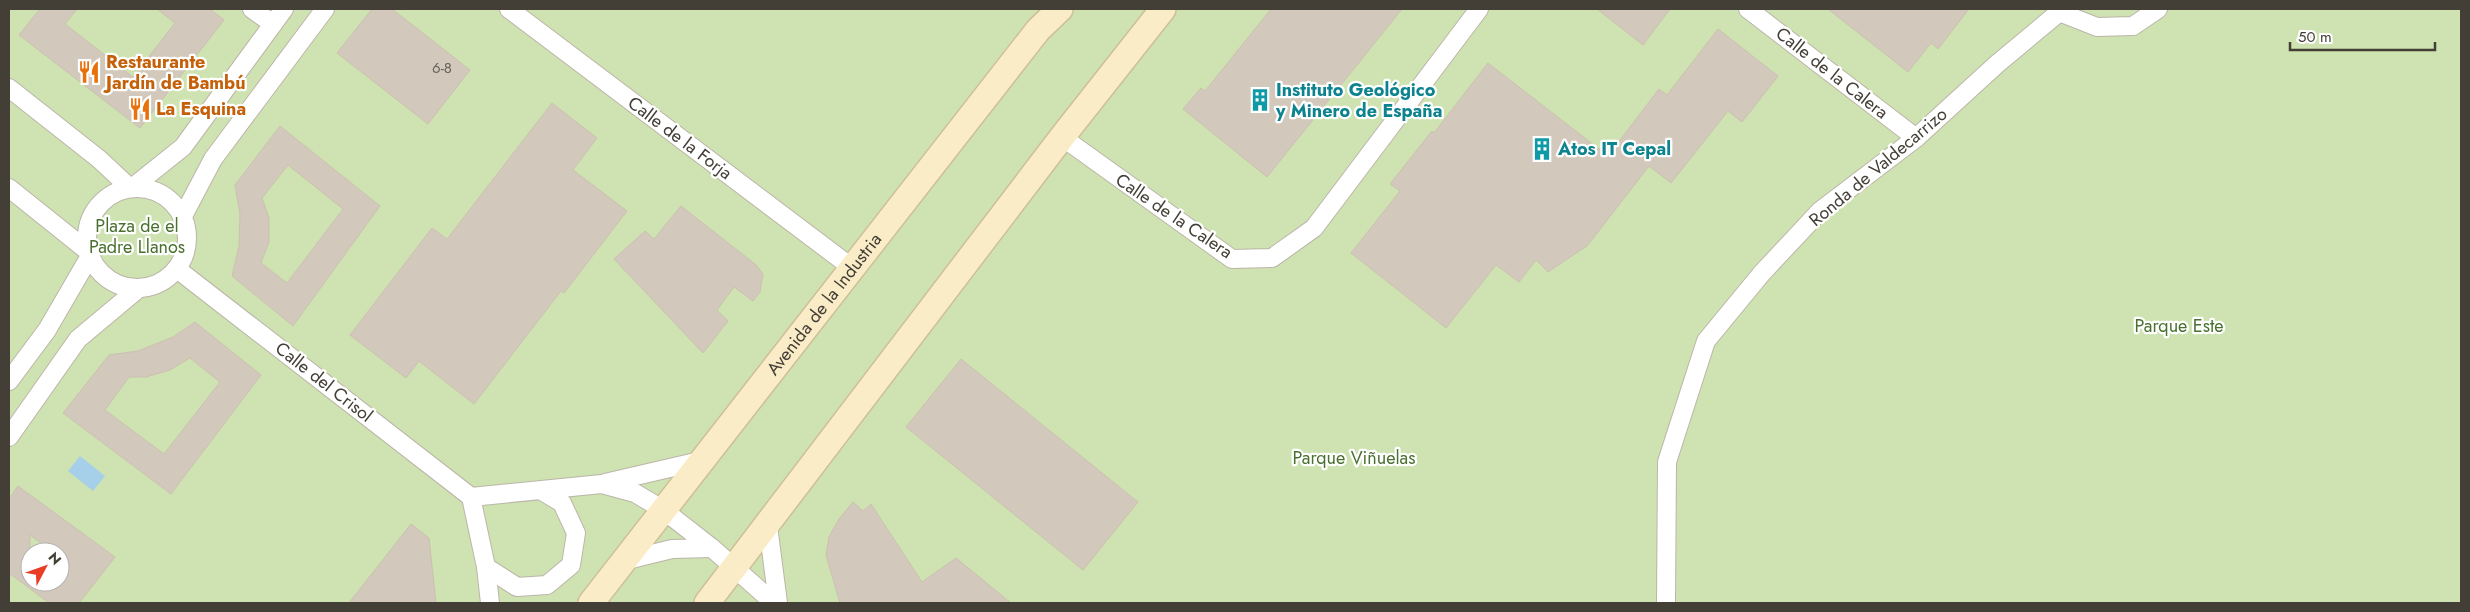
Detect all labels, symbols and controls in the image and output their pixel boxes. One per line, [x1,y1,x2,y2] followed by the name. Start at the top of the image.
[2290,20,2435,52] scale bar
[1770,21,1894,125] street label: Calle de la Calera
[2298,26,2332,48] text: 50 m
[103,49,246,96] place label: Restaurante Jardín de Bambú
[432,57,452,79] house number: 6-8
[76,59,102,85] restaurant icon: Restaurante Jardín de Bambú
[1275,77,1442,124] place label: Instituto Geológico y Minero de España
[1247,87,1273,113] building icon: Instituto Geológico y Minero de España
[622,90,738,186] street label: Calle de la Forja
[127,96,153,122] restaurant icon: La Esquina
[156,96,246,122] place label: La Esquina
[1803,101,1953,233] street label: Ronda de Valdecarrizo
[1529,136,1555,162] building icon: Atos IT Cepal
[1557,136,1671,162] place label: Atos IT Cepal
[1110,167,1238,265] street label: Calle de la Calera
[89,213,185,260] park label: Plaza de el Padre Llanos
[760,227,888,381] street label: Avenida de la Industria
[2134,313,2224,339] park label: Parque Este
[270,336,378,428] street label: Calle del Crisol
[1292,445,1416,471] park label: Parque Viñuelas
[20,542,70,592] north arrow
[44,548,66,569] text: N

